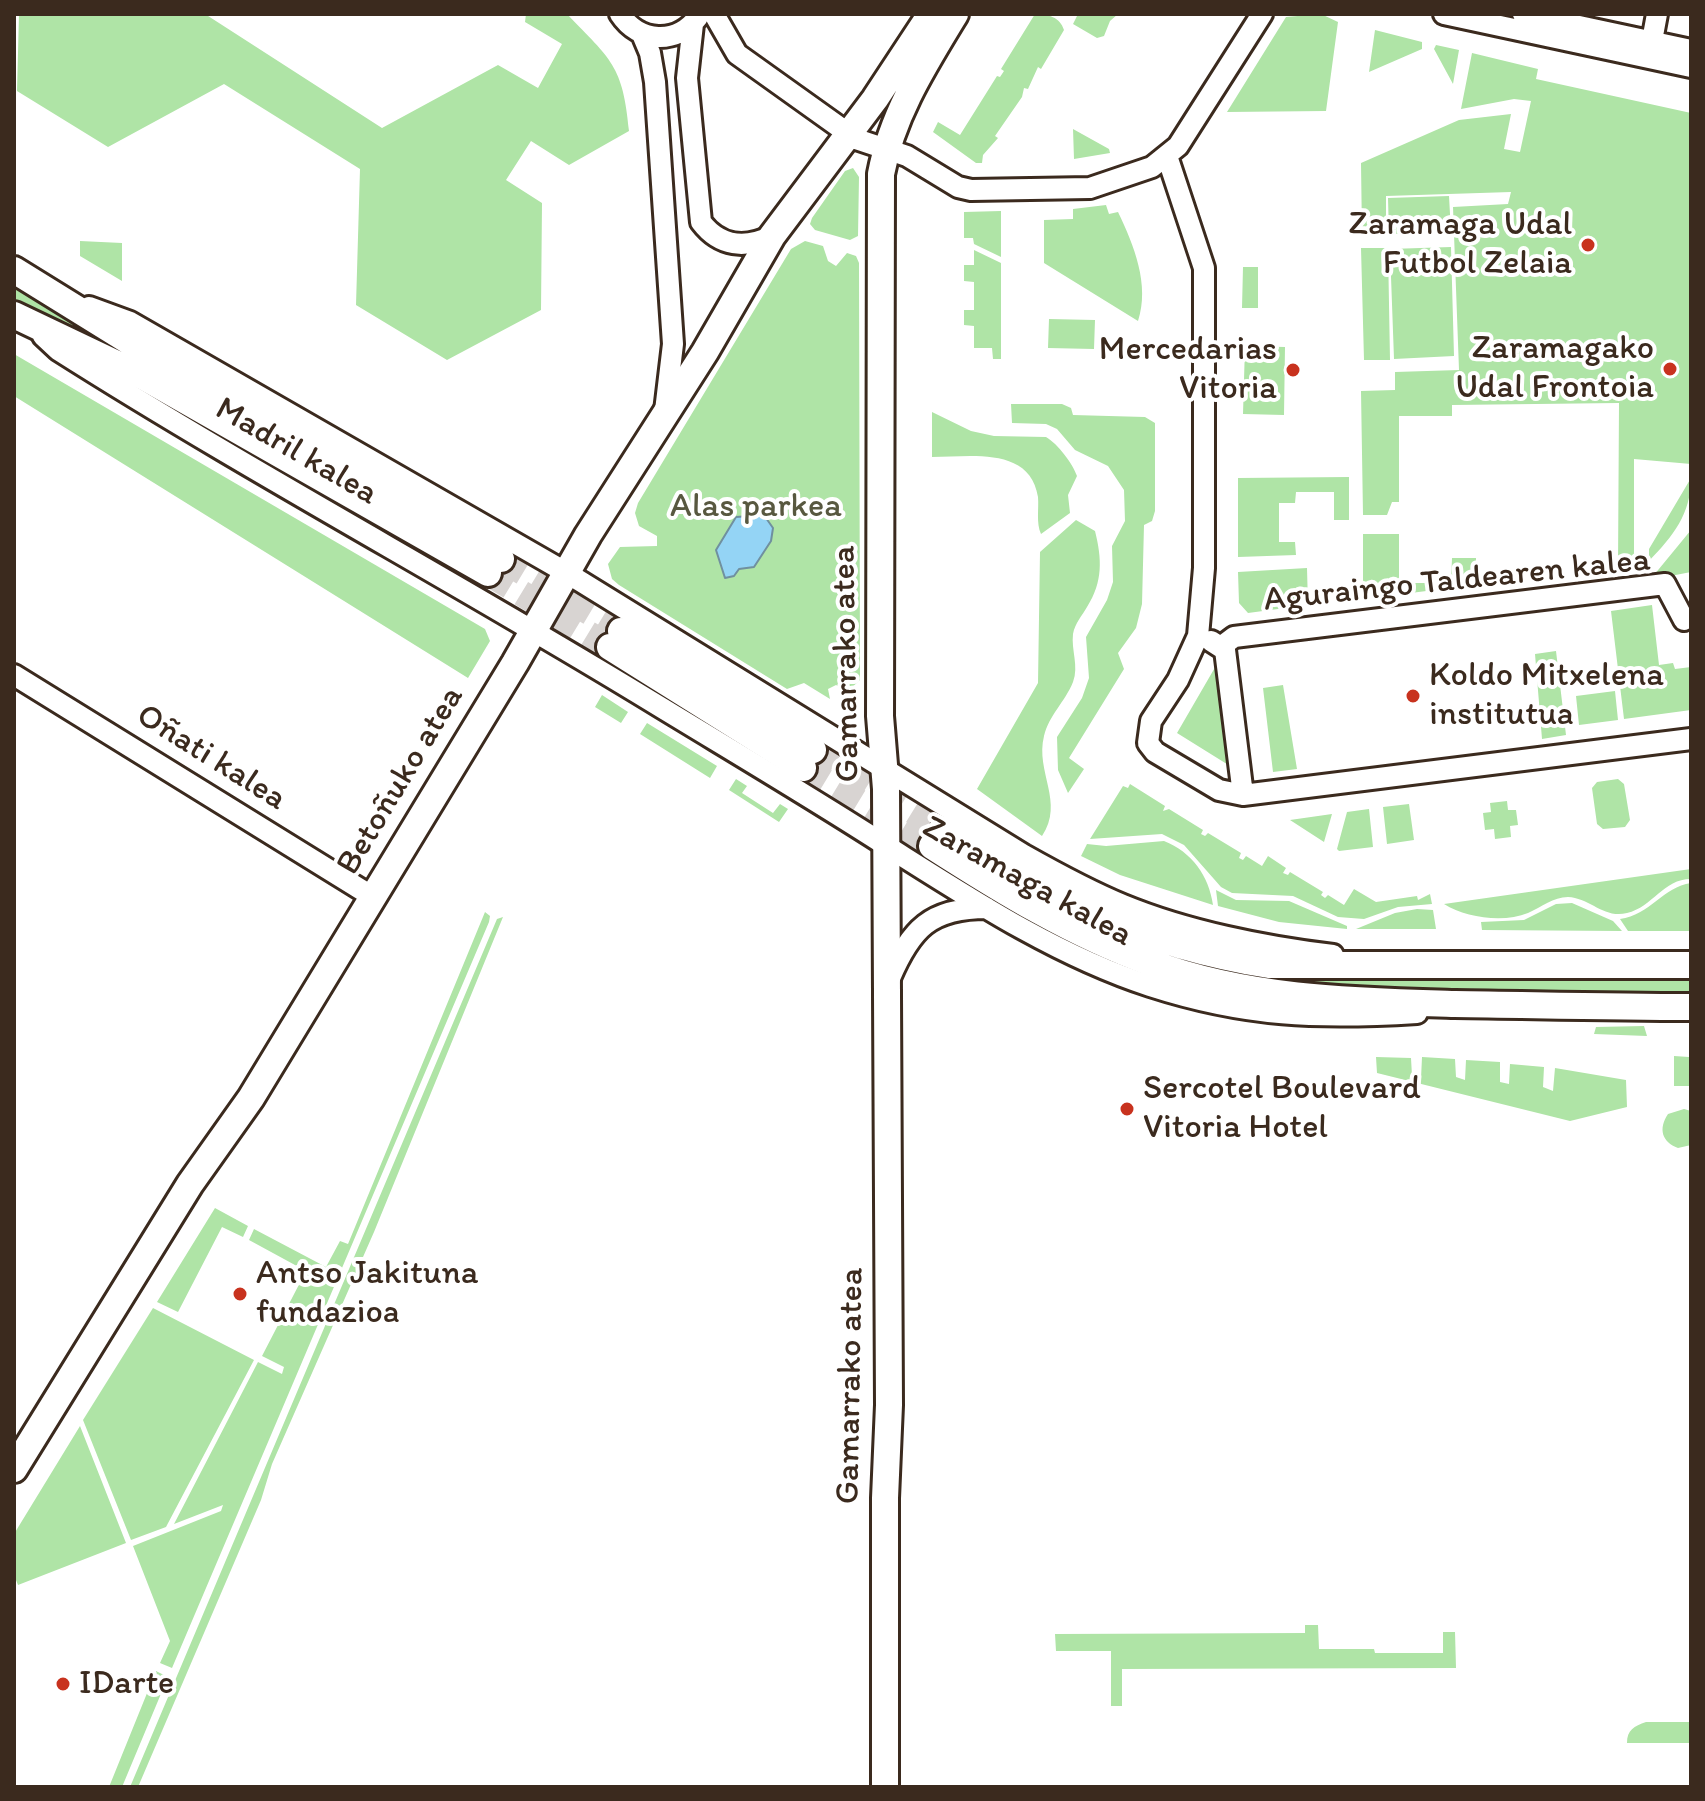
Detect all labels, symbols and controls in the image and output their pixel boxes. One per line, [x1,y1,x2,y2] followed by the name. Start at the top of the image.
[1349,205,1572,284] place label: Zaramaga Udal Futbol Zelaia
[1579,236,1597,254] marker: Zaramaga Udal Futbol Zelaia
[1455,329,1654,408] place label: Zaramagako Udal Frontoia
[1099,330,1277,410] place label: Mercedarias Vitoria
[1661,360,1679,378] marker: Zaramagako Udal Frontoia
[1284,361,1302,379] marker: Mercedarias Vitoria
[208,389,384,515] street label: Madril kalea
[670,487,842,527] park label: Alas parkea
[1262,540,1652,622] street label: Aguraingo Taldearen kalea
[825,545,869,783] street label: Gamarrako atea
[1429,656,1664,736] place label: Koldo Mitxelena institutua
[329,679,473,883] street label: Betoñuko atea
[1404,687,1422,705] marker: Koldo Mitxelena institutua
[128,696,294,820] street label: Oñati kalea
[915,807,1139,957] street label: Zaramaga kalea
[1143,1069,1421,1148] place label: Sercotel Boulevard Vitoria Hotel
[1118,1100,1136,1118] marker: Sercotel Boulevard Vitoria Hotel
[256,1254,479,1334] place label: Antso Jakituna fundazioa
[829,1267,873,1505] street label: Gamarrako atea
[231,1285,249,1303] marker: Antso Jakituna fundazioa
[79,1664,174,1704] place label: IDarte
[54,1675,72,1693] marker: IDarte

